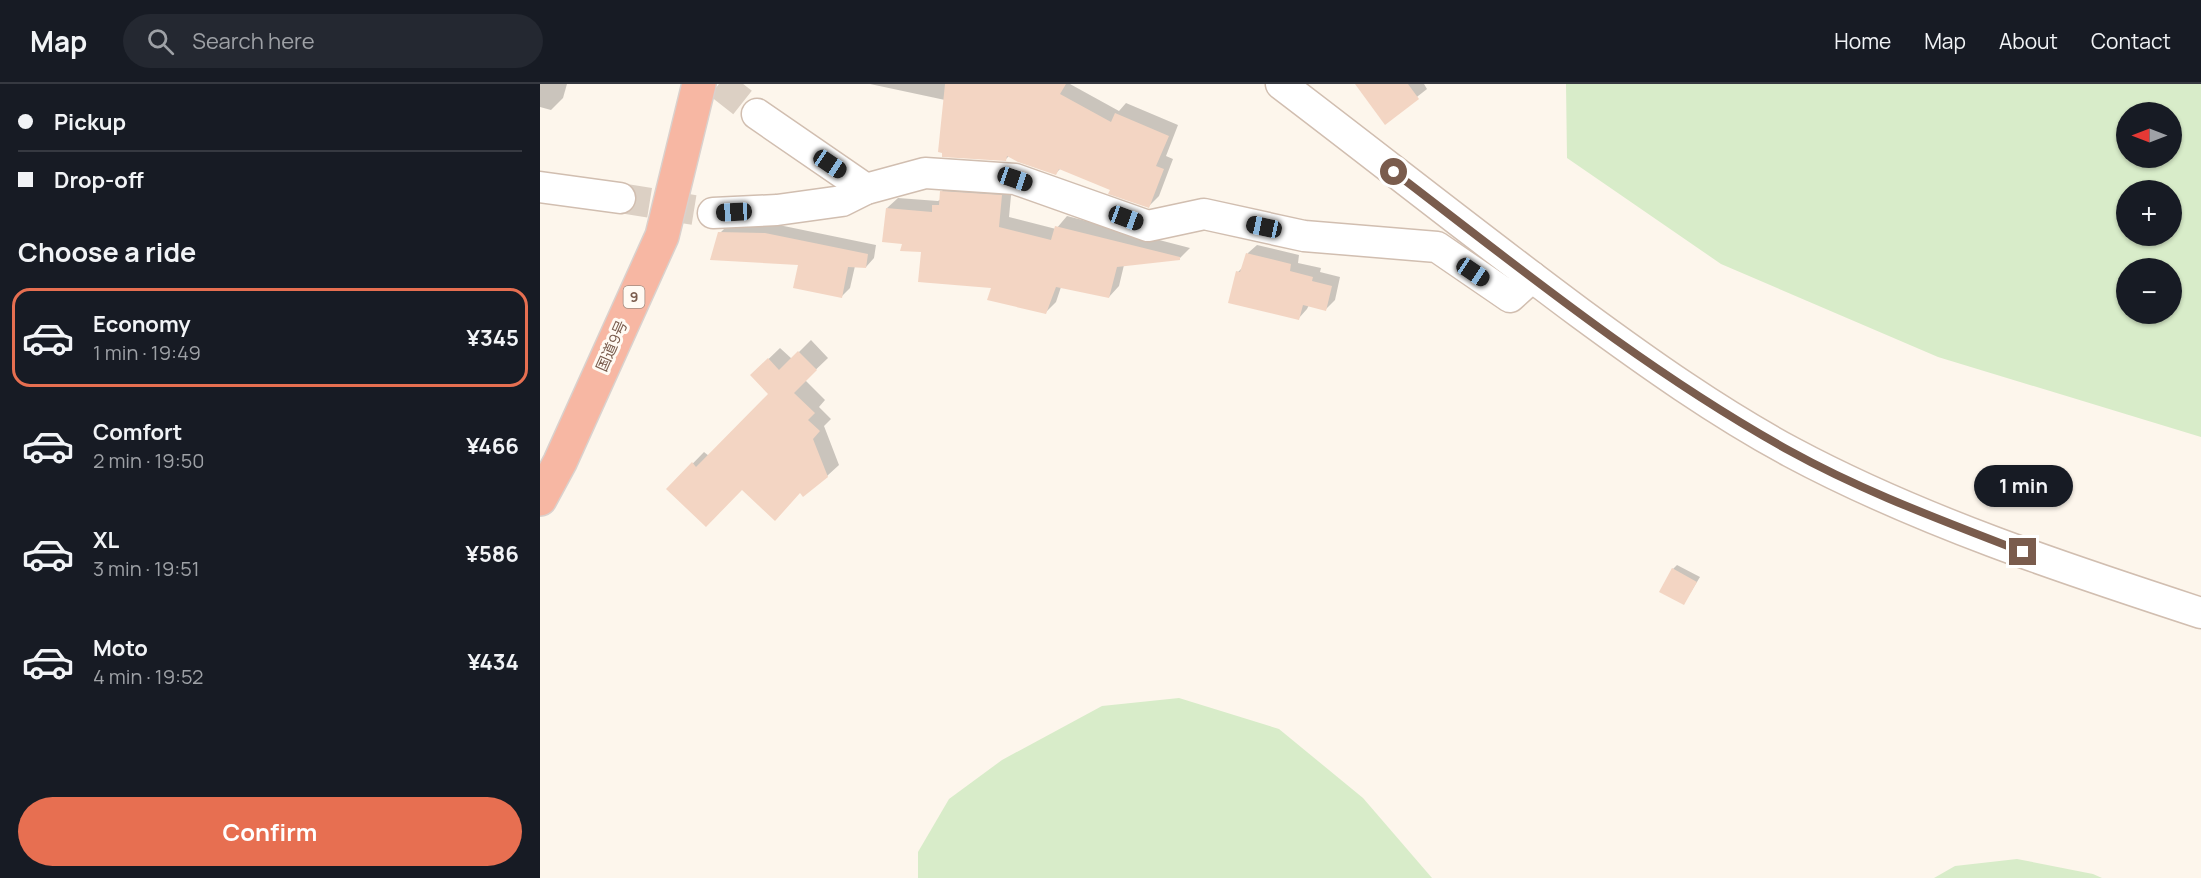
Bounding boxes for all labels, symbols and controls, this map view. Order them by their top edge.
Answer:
search box [123,14,543,68]
text: Map [30,22,87,60]
icon: search [144,25,177,58]
text: Search here [192,26,315,56]
text: Home [1834,27,1891,55]
text: Map [1924,27,1966,55]
text: About [1999,27,2058,55]
text: Contact [2091,27,2171,55]
north arrow [2116,102,2182,168]
map controls [2116,102,2182,324]
text: Pickup [54,107,126,137]
car [810,146,850,182]
route start [1380,158,1407,185]
text: Drop-off [54,165,144,195]
car [995,165,1035,193]
button: + [2116,180,2182,246]
car [716,202,752,222]
car [1106,203,1146,233]
car [1245,214,1283,240]
text: Choose a ride [18,233,196,270]
car [1453,254,1493,290]
button: − [2116,258,2182,324]
road number: 9 [624,286,644,308]
text: Economy [93,309,191,339]
icon: car [21,311,75,365]
street label: 国道9号 [591,317,632,375]
text: ¥345 [466,323,519,353]
text: 1 min · 19:49 [93,339,201,366]
text: Comfort [93,417,182,447]
icon: car [21,419,75,473]
text: ¥466 [466,431,519,461]
text: 2 min · 19:50 [93,447,204,474]
callout: 1 min [1974,465,2072,507]
text: 1 min [1999,472,2048,499]
text: XL [93,525,119,555]
icon: car [21,527,75,581]
route end [2009,538,2036,565]
text: ¥586 [466,539,519,569]
text: 3 min · 19:51 [93,555,200,582]
text: Moto [93,633,148,663]
icon: car [21,635,75,689]
text: ¥434 [468,647,519,677]
text: 4 min · 19:52 [93,663,203,690]
button: Confirm [18,797,522,866]

